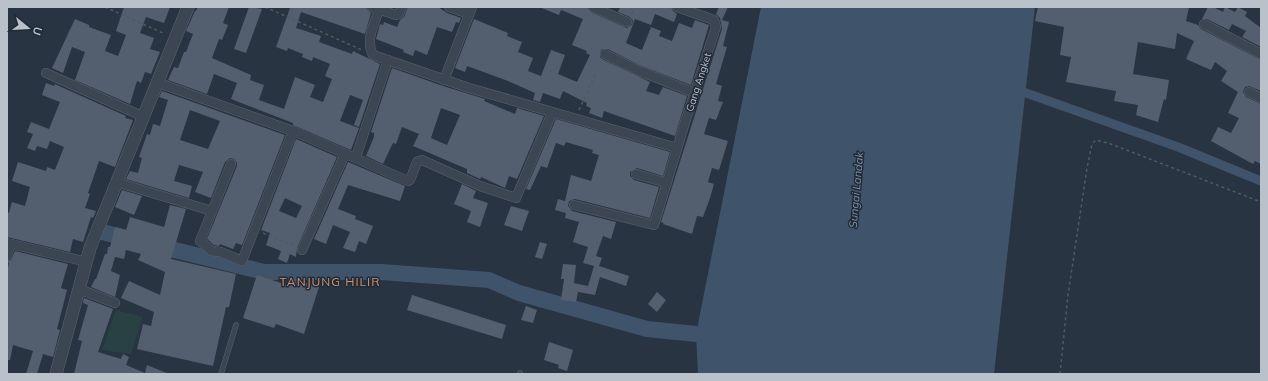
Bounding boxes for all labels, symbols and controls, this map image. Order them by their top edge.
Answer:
north arrow [8,8,48,48]
text: U [30,25,45,37]
street label: Gang Angket [683,51,714,113]
water label: Sungai Landak [846,151,866,229]
district label: TANJUNG HILIR [280,274,380,289]

